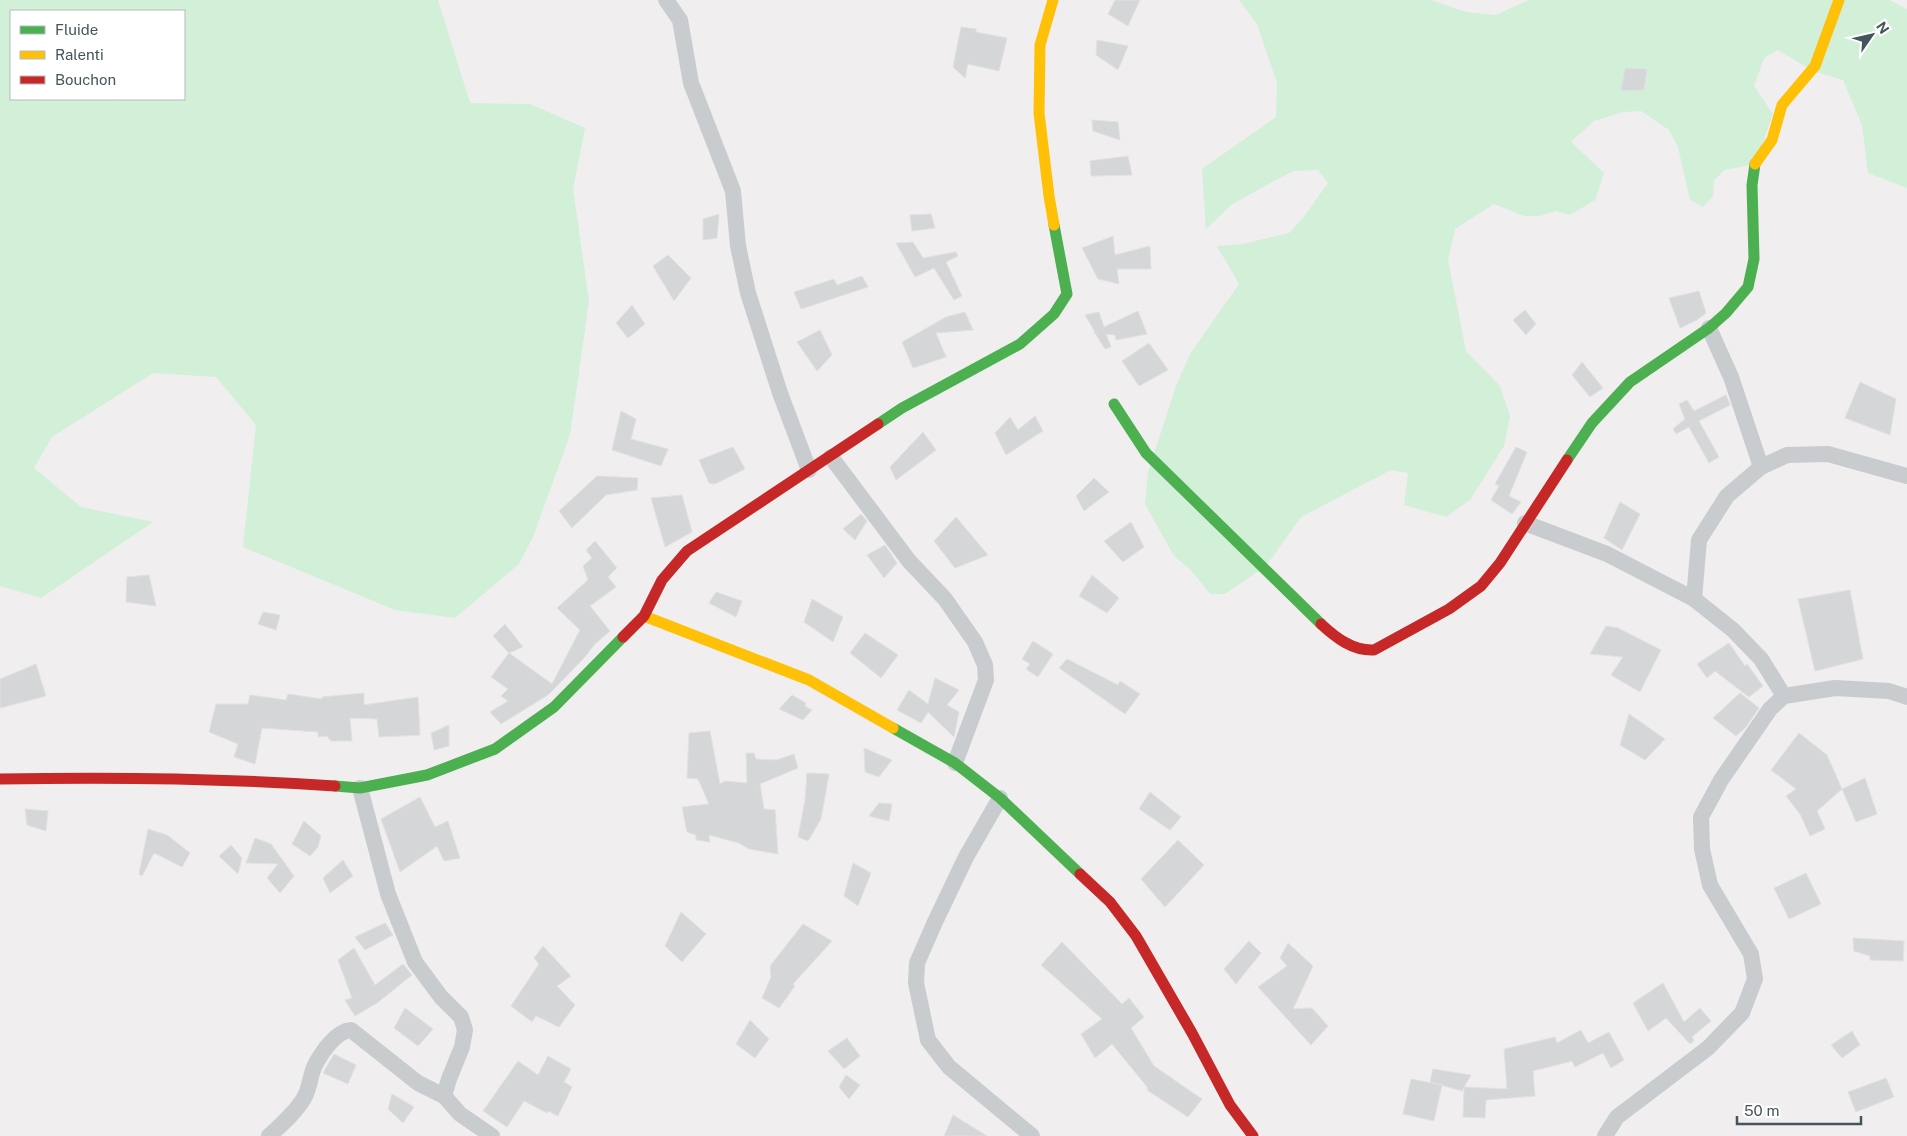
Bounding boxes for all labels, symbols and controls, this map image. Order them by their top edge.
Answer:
legend [10,10,185,100]
north arrow [1847,10,1897,60]
text: N [1873,19,1892,37]
text: Fluide [55,21,98,38]
text: Ralenti [55,46,104,63]
text: Bouchon [55,71,116,88]
scale bar [1737,1094,1861,1126]
text: 50 m [1744,1102,1779,1119]

